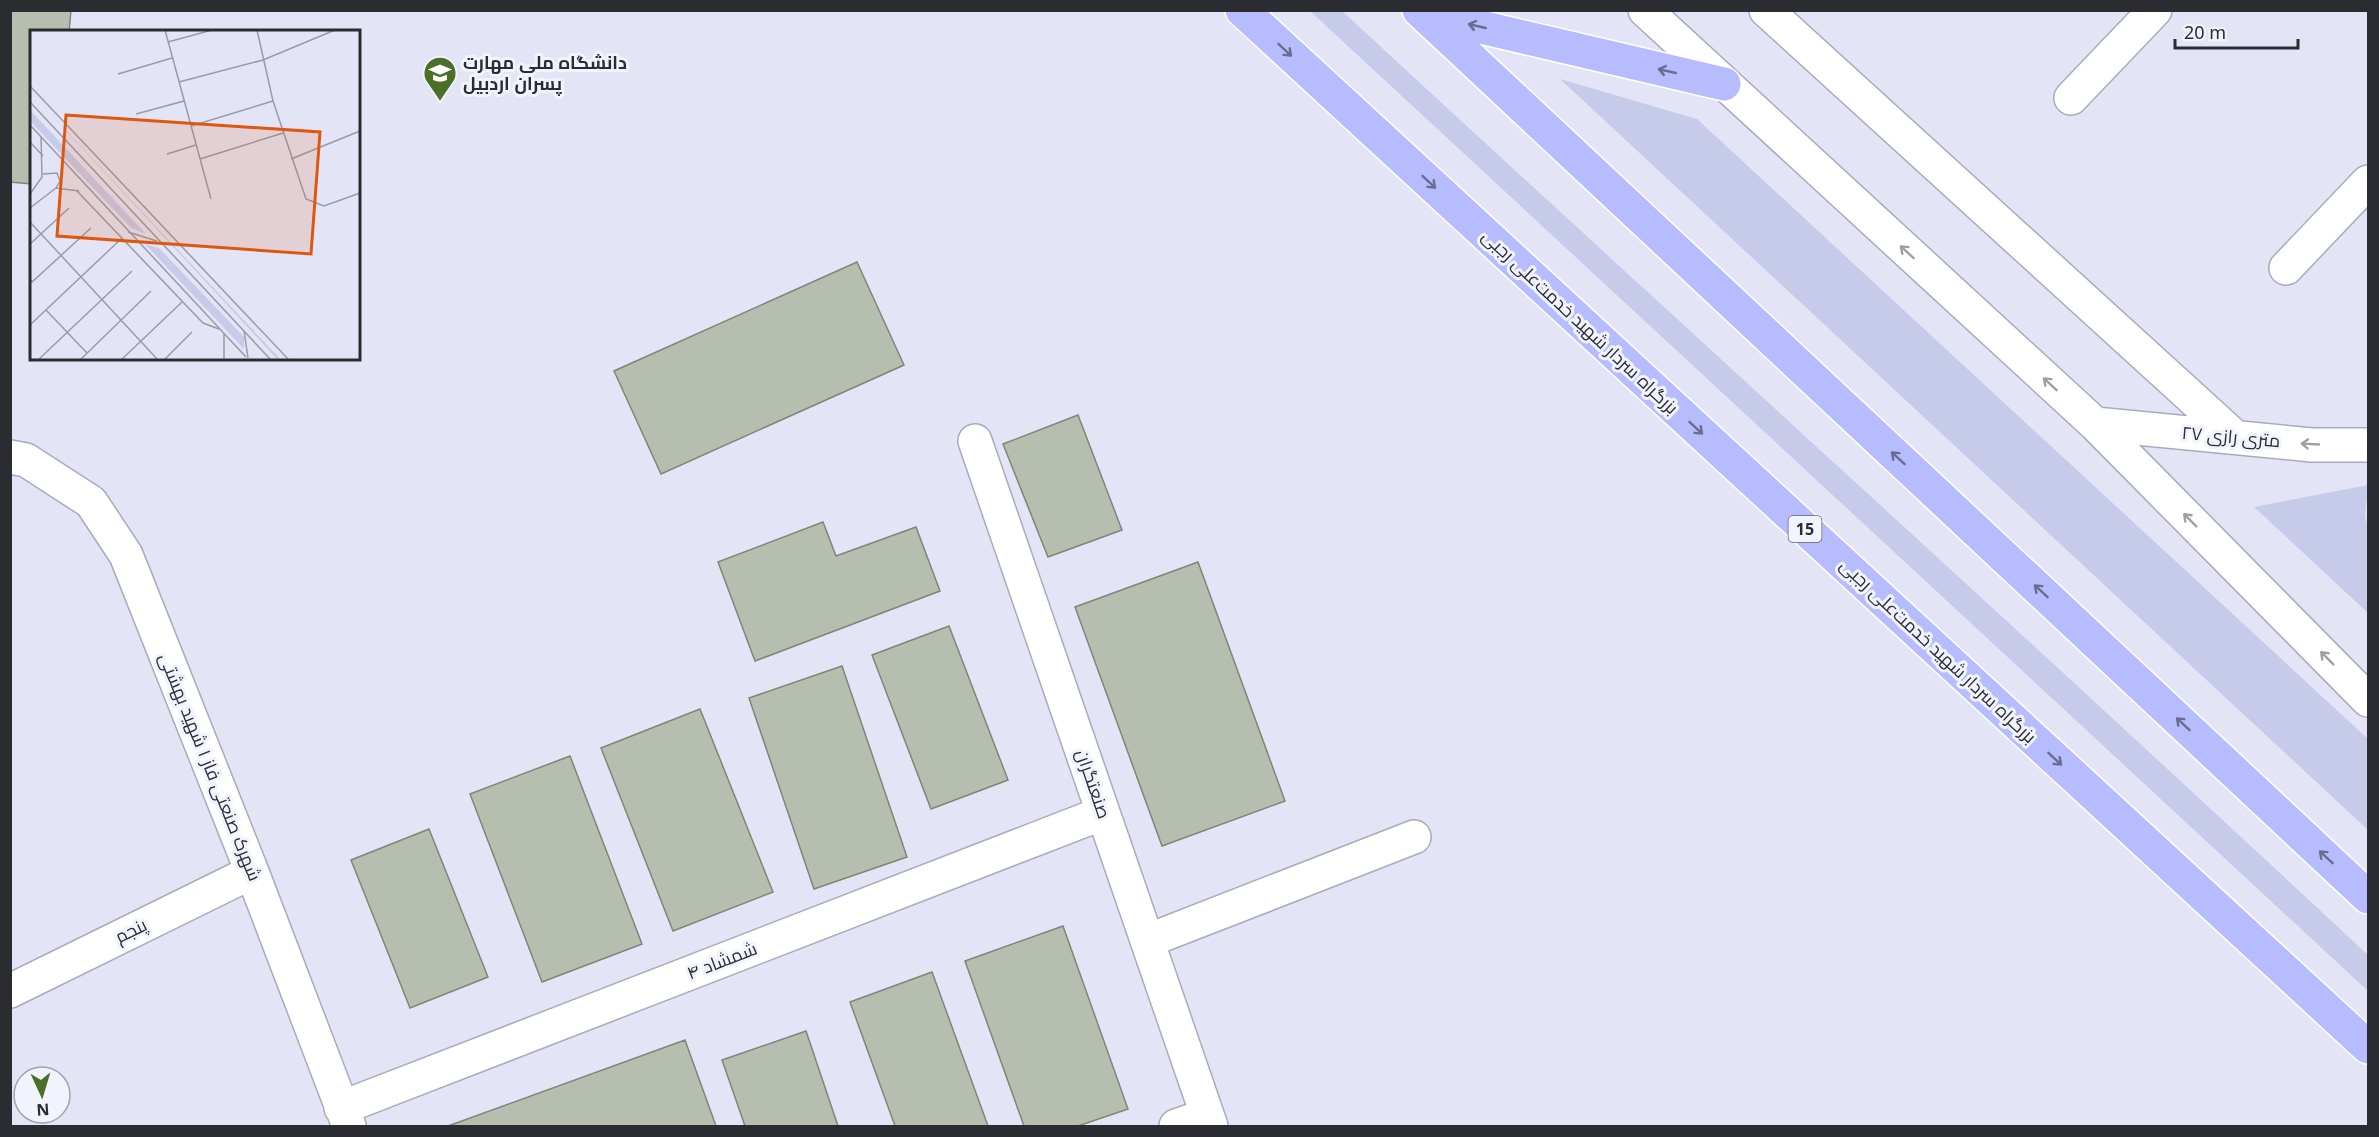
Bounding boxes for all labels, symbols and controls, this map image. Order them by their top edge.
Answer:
scale bar [2175,12,2298,50]
one-way arrow [1468,20,1487,32]
text: 20 m [2184,20,2226,44]
inset map [30,30,360,360]
one-way arrow [1277,43,1292,57]
place label: دانشگاه ملی مهارت پسران اردبیل [463,50,627,96]
school or university icon: دانشگاه ملی مهارت پسران اردبیل [422,55,458,102]
one-way arrow [1658,64,1677,76]
one-way arrow [1421,175,1436,189]
street label: بزرگراه سردار شهید خدمت‌علی رجبی [1477,224,1684,419]
one-way arrow [1899,245,1914,259]
one-way arrow [2043,377,2058,391]
street label: ۲۷ متری رازی [2181,420,2281,452]
one-way arrow [1688,421,1703,435]
one-way arrow [2301,439,2321,450]
one-way arrow [1891,451,1906,465]
one-way arrow [2182,512,2197,527]
road number: 15 [1788,516,1822,542]
street label: بزرگراه سردار شهید خدمت‌علی رجبی [1835,553,2042,748]
one-way arrow [2033,584,2048,598]
street label: شهرک صنعتی فاز ۱ شهید بهشتی [154,649,268,884]
one-way arrow [2320,651,2335,665]
one-way arrow [2176,717,2191,731]
street label: صنعتگران [1071,746,1117,822]
one-way arrow [2048,752,2063,766]
one-way arrow [2318,850,2333,864]
street label: پنجم [111,912,151,949]
street label: شمشاد ۴ [683,936,760,984]
north arrow [12,1065,72,1125]
text: N [36,1099,50,1121]

